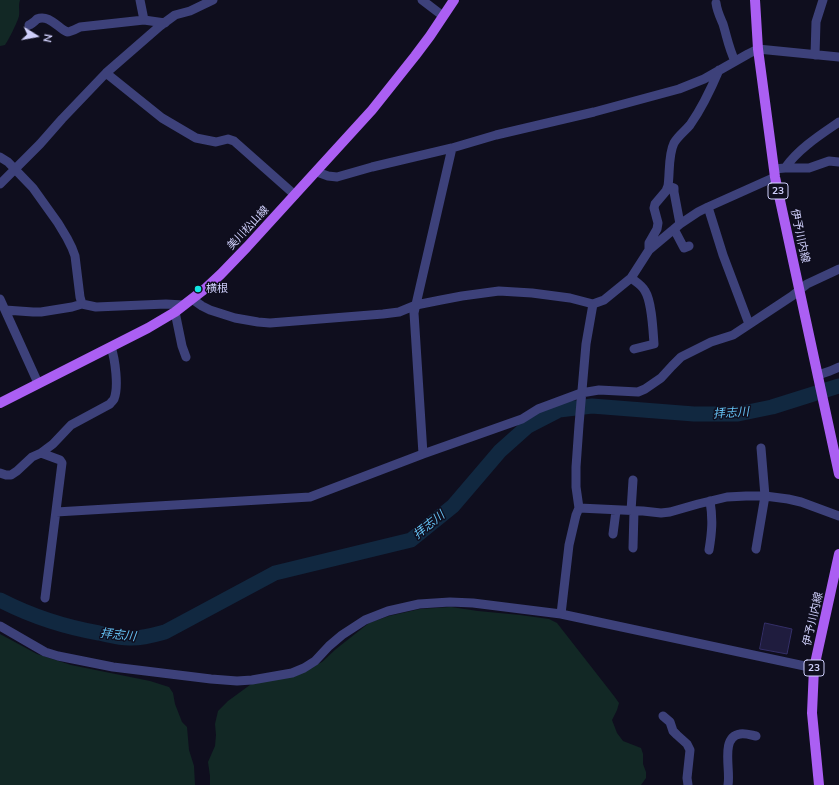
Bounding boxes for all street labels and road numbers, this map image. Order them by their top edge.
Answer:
road number: 23 [768,183,788,199]
street label: 美川松山線 [224,203,272,253]
street label: 伊予川内線 [788,208,812,264]
street label: 伊予川内線 [800,591,826,647]
road number: 23 [804,660,824,676]

